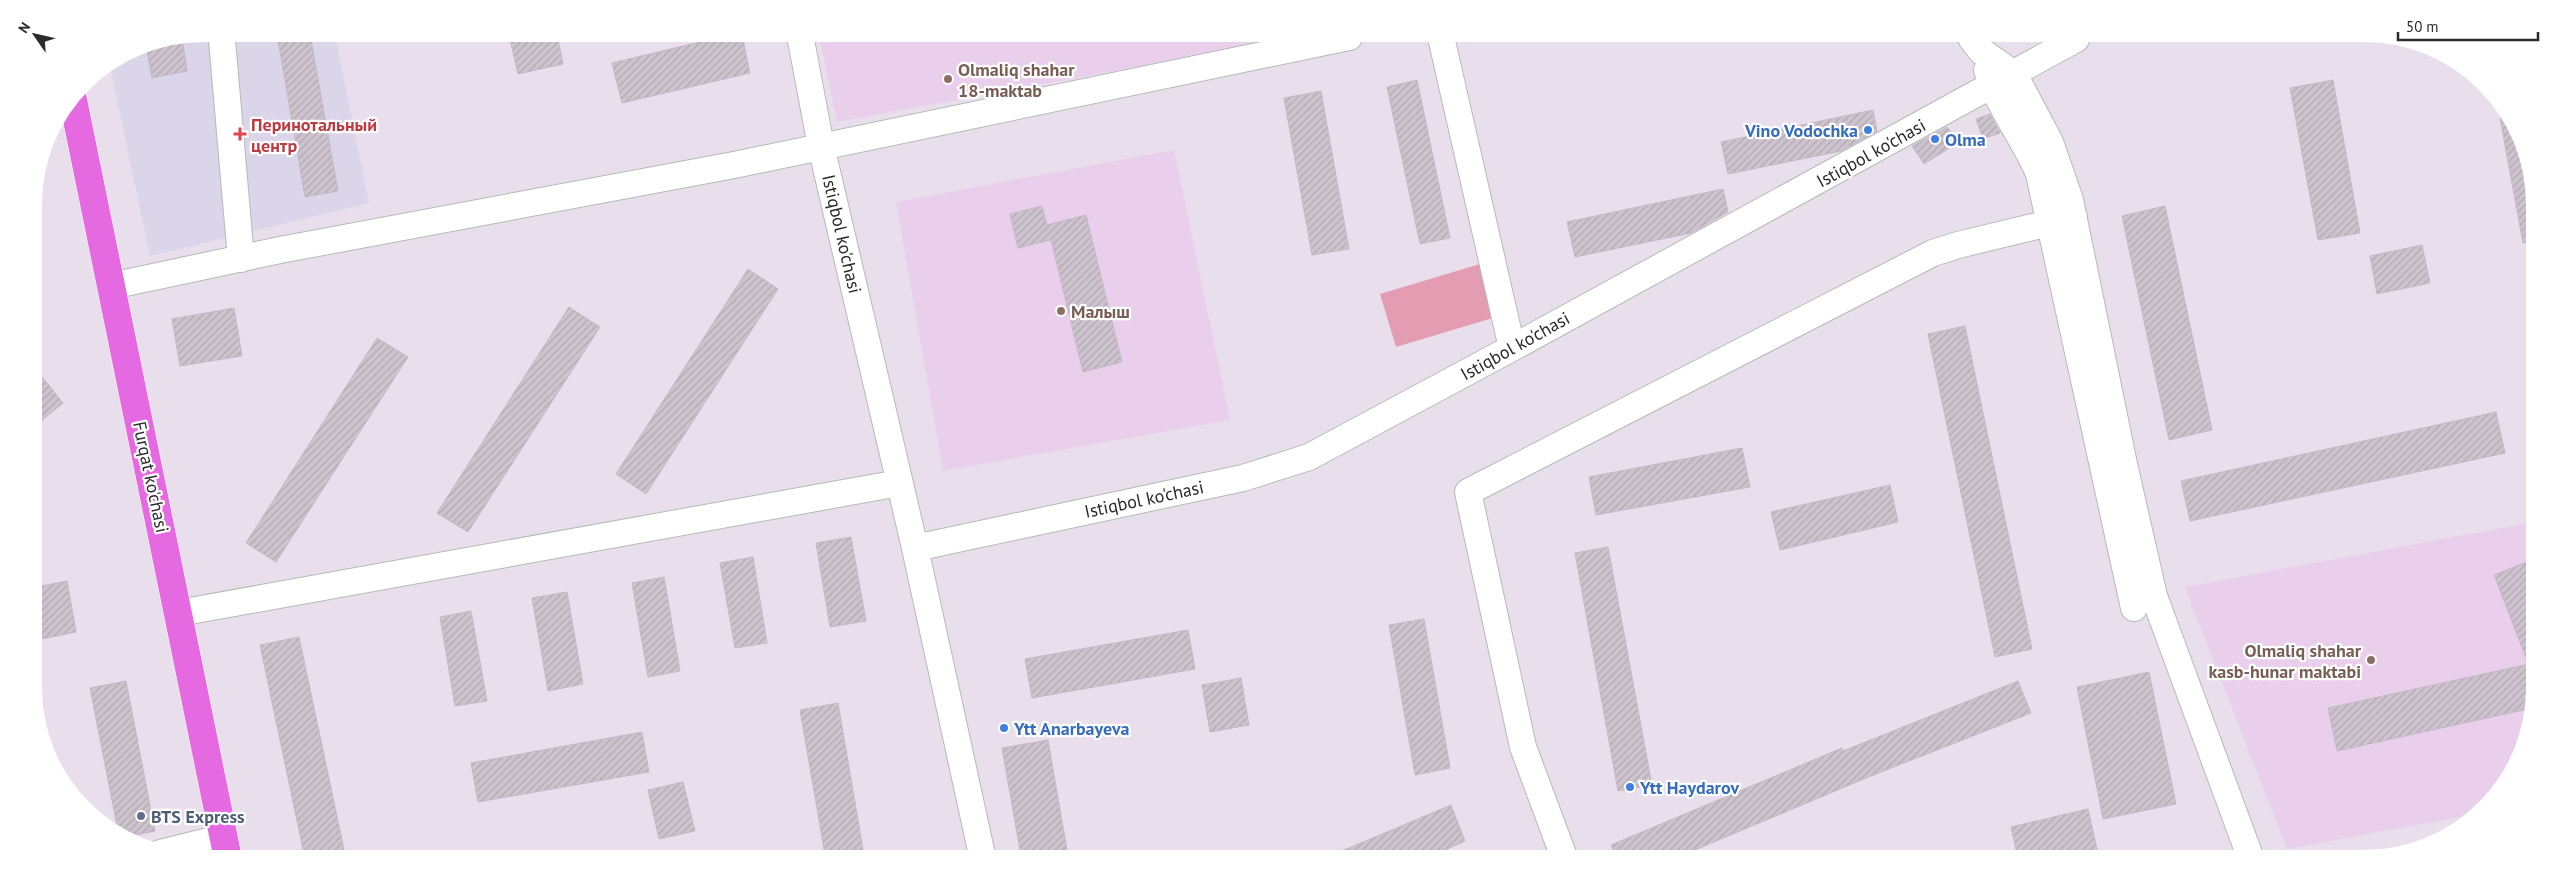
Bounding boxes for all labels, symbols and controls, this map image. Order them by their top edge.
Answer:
north arrow [10,10,60,60]
scale bar [2398,10,2538,42]
text: 50 m [2406,17,2439,36]
text: N [14,19,34,37]
place label: Olmaliq shahar 18-maktab [958,58,1075,102]
marker: Olmaliq shahar 18-maktab [942,73,954,85]
place label: Перинотальный центр [251,113,377,157]
street label: Istiqbol ko'chasi [1812,114,1930,192]
place label: Vino Vodochka [1744,119,1858,142]
marker: Vino Vodochka [1862,124,1874,136]
marker: Перинотальный центр [233,127,247,141]
place label: Olma [1945,128,1986,151]
marker: Olma [1929,133,1941,145]
street label: Istiqbol ko'chasi [817,172,867,296]
place label: Малыш [1071,300,1130,323]
marker: Малыш [1055,305,1067,317]
street label: Istiqbol ko'chasi [1456,307,1574,385]
street label: Furqat ko'chasi [128,419,174,535]
street label: Istiqbol ko'chasi [1082,475,1206,523]
place label: Olmaliq shahar kasb-hunar maktabi [2208,639,2362,683]
marker: Olmaliq shahar kasb-hunar maktabi [2365,654,2377,666]
place label: Ytt Anarbayeva [1013,717,1129,740]
marker: Ytt Anarbayeva [998,722,1010,734]
place label: Ytt Haydarov [1639,776,1739,799]
marker: Ytt Haydarov [1624,781,1636,793]
place label: BTS Express [151,805,245,828]
marker: BTS Express [135,810,147,822]

